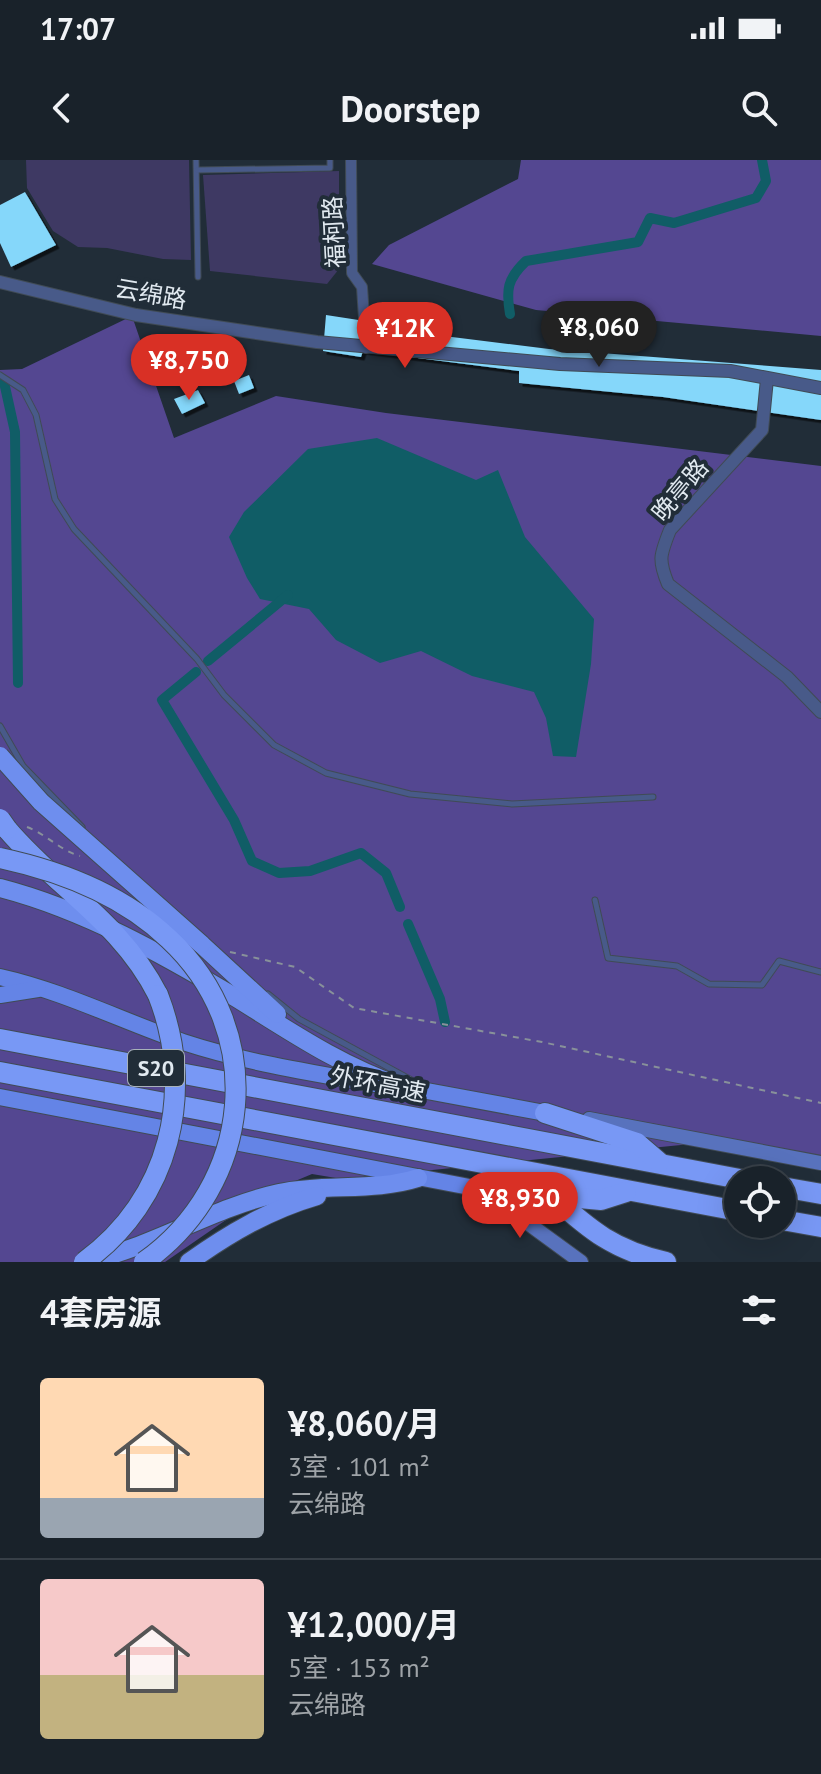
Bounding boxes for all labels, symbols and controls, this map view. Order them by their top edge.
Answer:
text: 17:07 [40,9,116,48]
text: Doorstep [341,85,480,132]
icon: back [40,86,84,130]
icon: search [737,86,781,130]
street label: 福柯路 [317,195,351,269]
street label: 云绵路 [113,272,189,316]
pin: ¥8,060 [534,301,664,369]
pin: ¥12K [358,302,452,370]
text: ¥8,060 [559,310,639,343]
text: ¥12K [375,311,435,344]
pin: ¥8,750 [124,334,254,402]
text: ¥8,750 [149,343,229,376]
street label: 晚亭路 [645,452,715,528]
road number: S20 [128,1050,184,1086]
street label: 外环高速 [328,1060,428,1108]
map controls [724,1166,796,1238]
button: locate [724,1166,796,1238]
pin: ¥8,930 [455,1172,585,1240]
text: ¥8,930 [480,1181,560,1214]
icon: filters [737,1288,781,1332]
text: 4套房源 [40,1290,161,1334]
text: ¥8,060/月 [288,1401,441,1445]
icon: home [104,1410,200,1506]
text: 3室 · 101 m² [288,1450,430,1483]
text: 云绵路 [288,1487,366,1520]
text: ¥12,000/月 [288,1602,460,1646]
icon: home [104,1611,200,1707]
text: 5室 · 153 m² [288,1651,430,1684]
text: 云绵路 [288,1688,366,1721]

